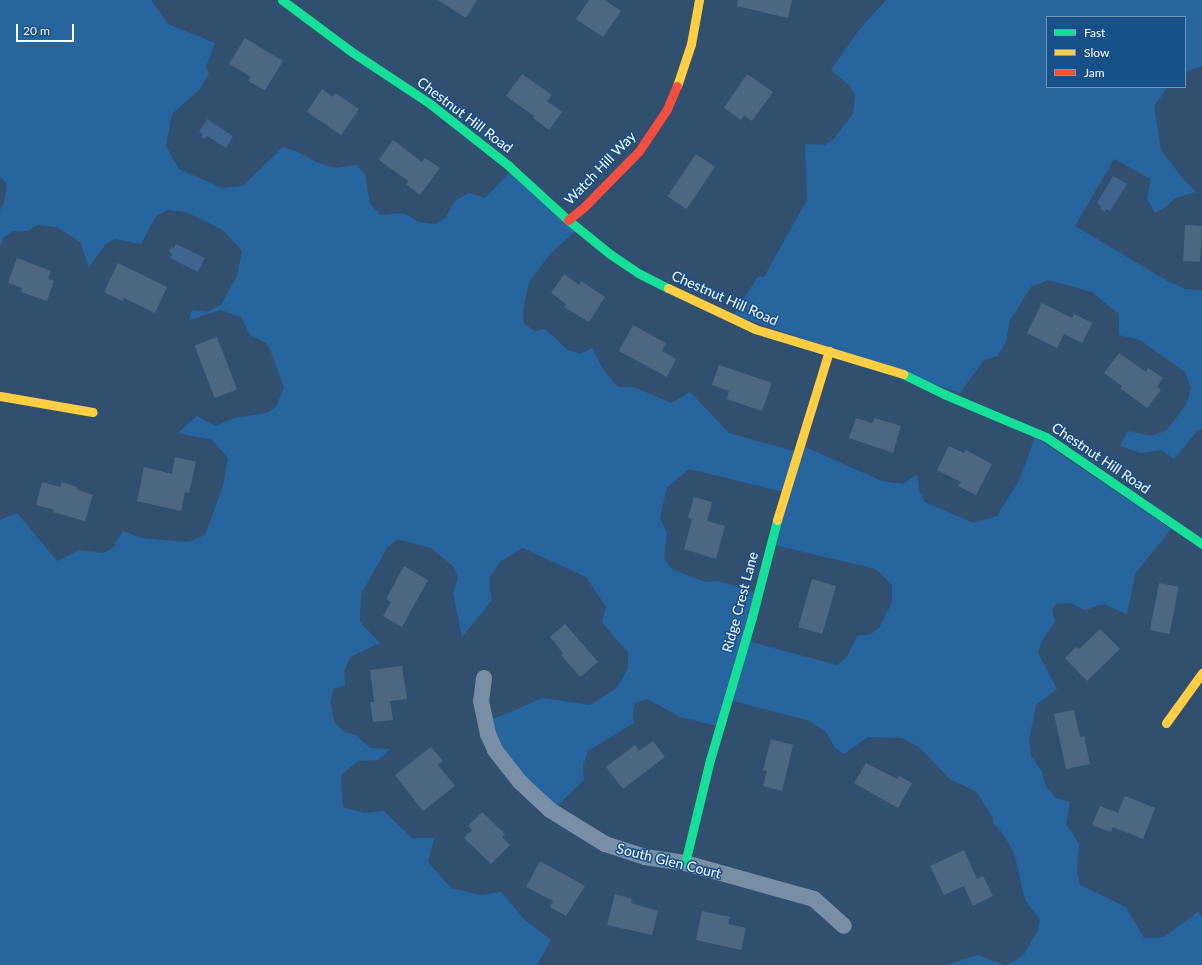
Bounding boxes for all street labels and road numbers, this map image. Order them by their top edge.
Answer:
street label: Chestnut Hill Road [414,74,516,156]
street label: Watch Hill Way [561,128,639,208]
street label: Chestnut Hill Road [669,267,781,329]
street label: Chestnut Hill Road [1049,419,1153,497]
street label: Ridge Crest Lane [718,550,762,654]
street label: South Glen Court [615,840,723,882]

